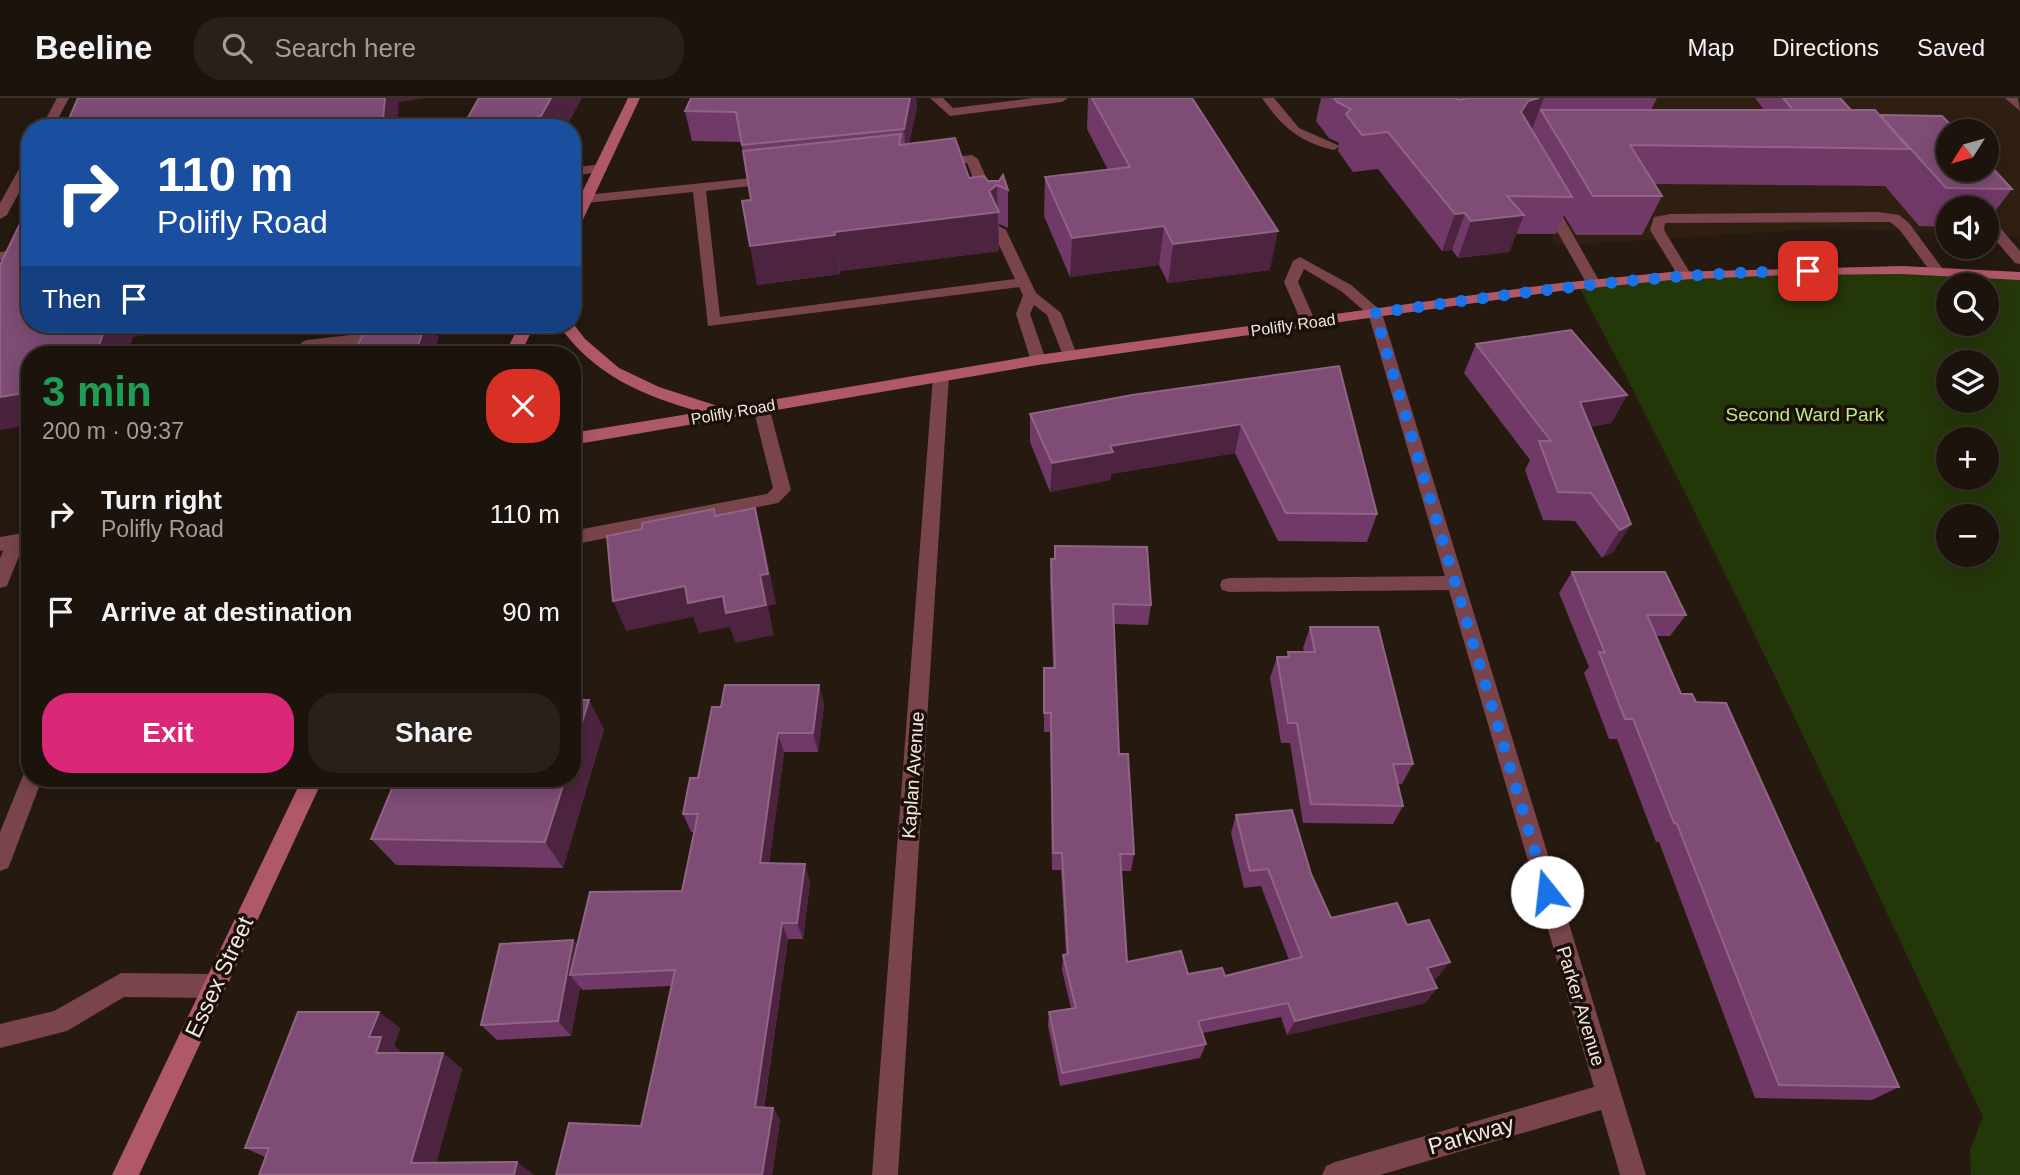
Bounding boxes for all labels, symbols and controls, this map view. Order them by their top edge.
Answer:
search box [194,17,684,80]
text: Beeline [35,29,152,66]
icon: search [218,29,256,67]
text: Search here [274,33,416,63]
text: Map [1688,34,1734,61]
text: Directions [1772,34,1879,61]
text: Saved [1917,34,1985,61]
north arrow [1936,119,1998,182]
map controls [1936,119,1999,567]
icon: right [42,147,133,238]
text: 110 m [157,147,293,201]
button: sound [1936,196,1999,259]
text: Polifly Road [157,204,328,240]
pin [1778,241,1838,301]
icon: arrive [1789,252,1827,290]
button: search [1936,273,1999,336]
icon: arrive [115,280,153,318]
text: Then [42,284,101,314]
street label: Polifly Road [1250,311,1336,339]
button: layers [1936,350,1999,413]
text: 3 min [42,368,152,415]
button: close [486,369,560,443]
street label: Polifly Road [689,396,777,428]
park label: Second Ward Park [1726,404,1885,425]
text: 200 m · 09:37 [42,418,184,444]
button: + [1936,427,1999,490]
text: Turn right [101,485,222,515]
icon: right [42,495,80,533]
text: 110 m [490,499,560,529]
button: − [1936,504,1999,567]
text: Polifly Road [101,516,224,542]
icon: arrive [42,593,80,631]
text: Arrive at destination [101,597,352,627]
text: 90 m [502,597,560,627]
button: Exit [42,693,294,773]
button: Share [308,693,560,773]
street label: Kaplan Avenue [898,711,928,839]
position arrow [1510,855,1584,929]
street label: Essex Street [180,912,259,1042]
street label: Parker Avenue [1553,943,1609,1069]
street label: Parkway [1425,1110,1517,1160]

